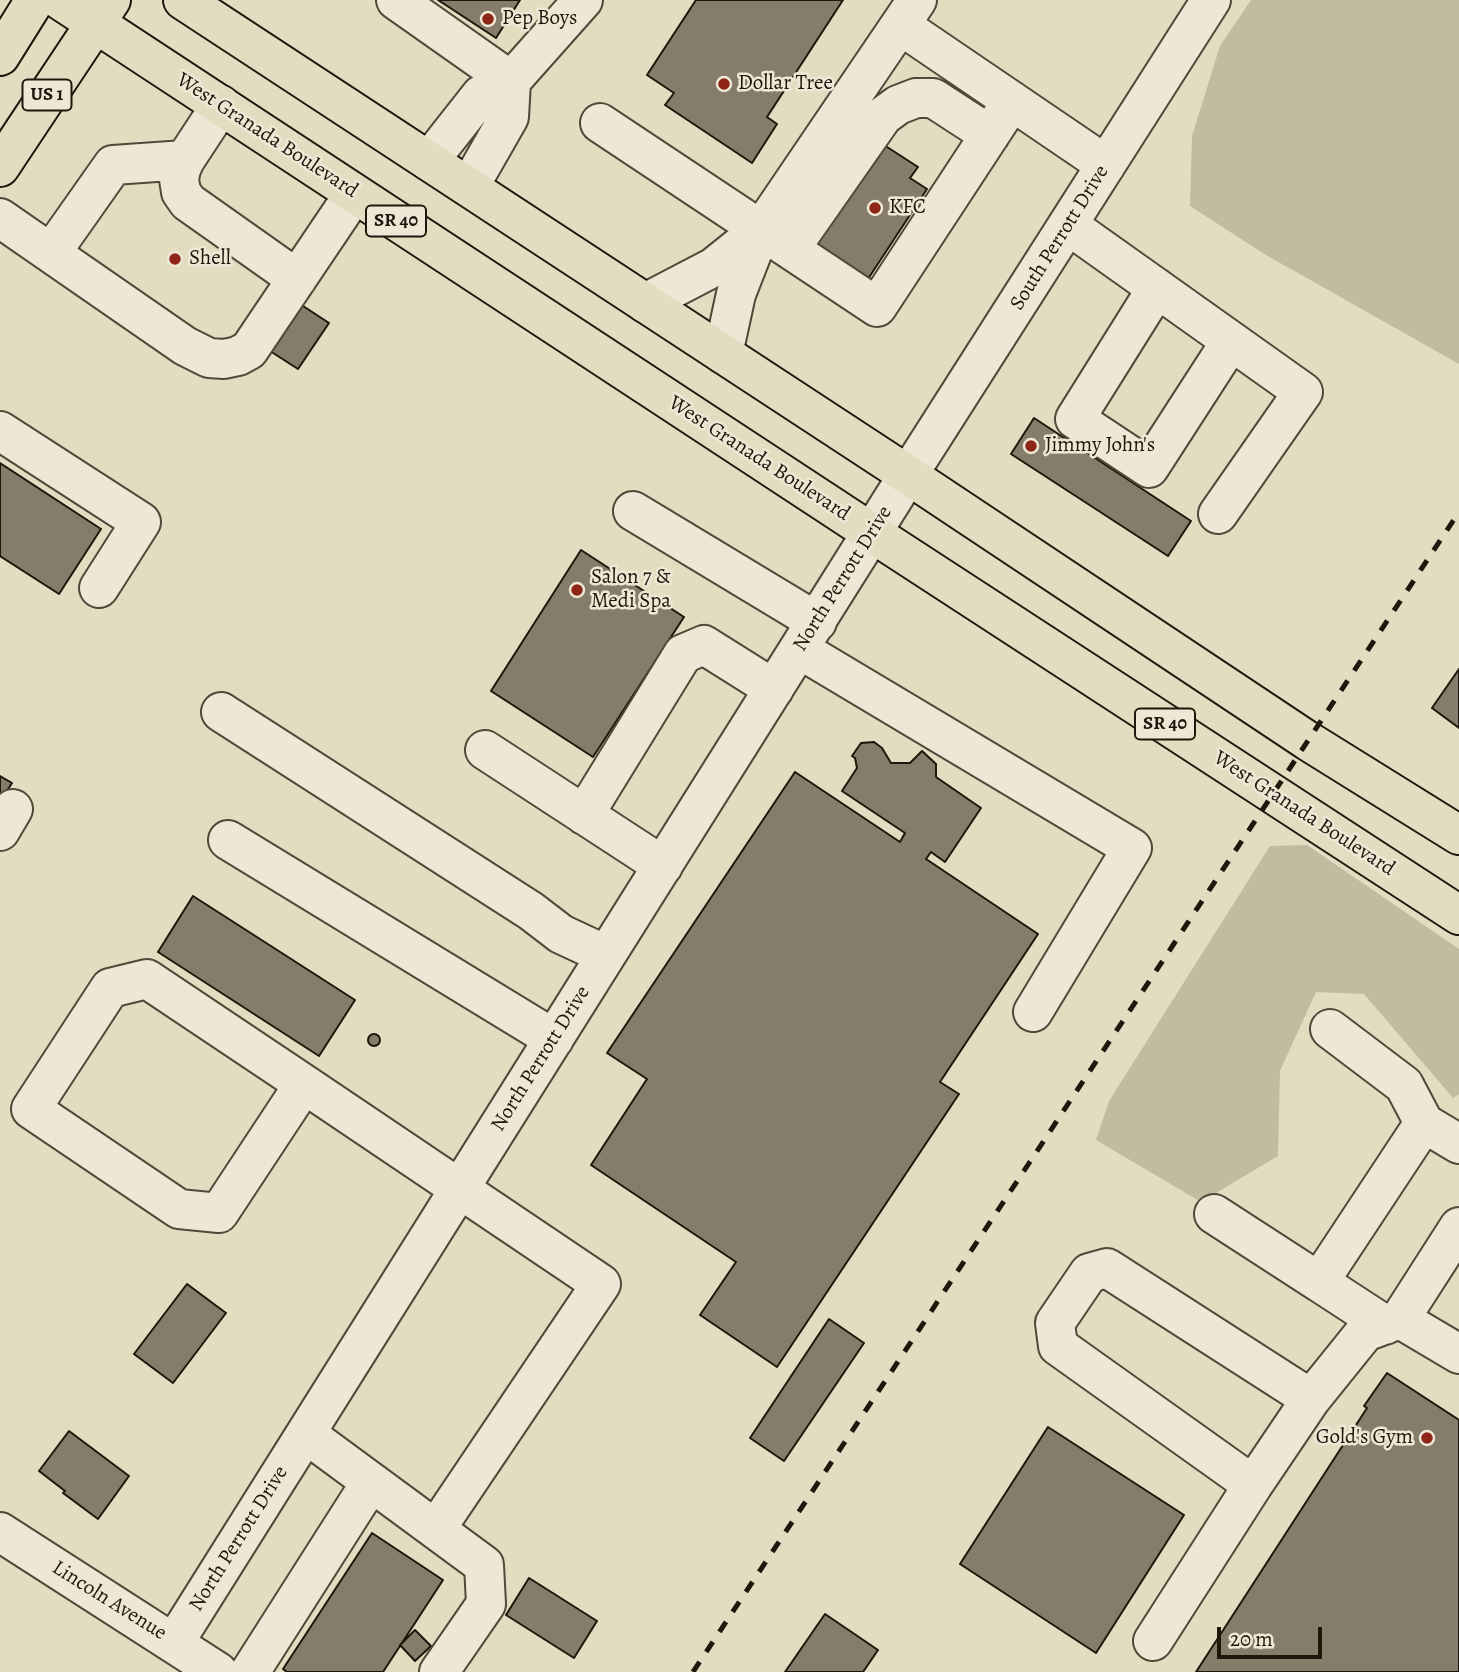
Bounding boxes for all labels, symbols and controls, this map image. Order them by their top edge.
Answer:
place label: Pep Boys [502,6,578,32]
marker: Pep Boys [480,11,496,27]
street label: West Granada Boulevard [172,68,362,204]
place label: Dollar Tree [738,71,833,97]
marker: Dollar Tree [716,76,732,92]
road number: US 1 [22,80,72,110]
street label: South Perrott Drive [1005,161,1115,315]
place label: KFC [889,195,926,221]
marker: KFC [867,200,883,216]
road number: SR 40 [366,206,426,236]
place label: Shell [189,246,231,272]
marker: Shell [167,251,183,267]
street label: West Granada Boulevard [664,391,854,527]
place label: Jimmy John's [1045,433,1155,459]
marker: Jimmy John's [1023,438,1039,454]
street label: North Perrott Drive [788,502,898,656]
place label: Salon 7 & Medi Spa [591,565,671,615]
marker: Salon 7 & Medi Spa [569,582,585,598]
road number: SR 40 [1135,708,1195,740]
street label: West Granada Boulevard [1209,746,1399,882]
street label: North Perrott Drive [486,982,596,1136]
place label: Gold's Gym [1316,1425,1413,1451]
marker: Gold's Gym [1419,1430,1435,1446]
street label: North Perrott Drive [184,1462,294,1616]
street label: Lincoln Avenue [47,1556,171,1646]
scale bar [1221,1612,1326,1656]
text: 20 m [1230,1625,1273,1653]

